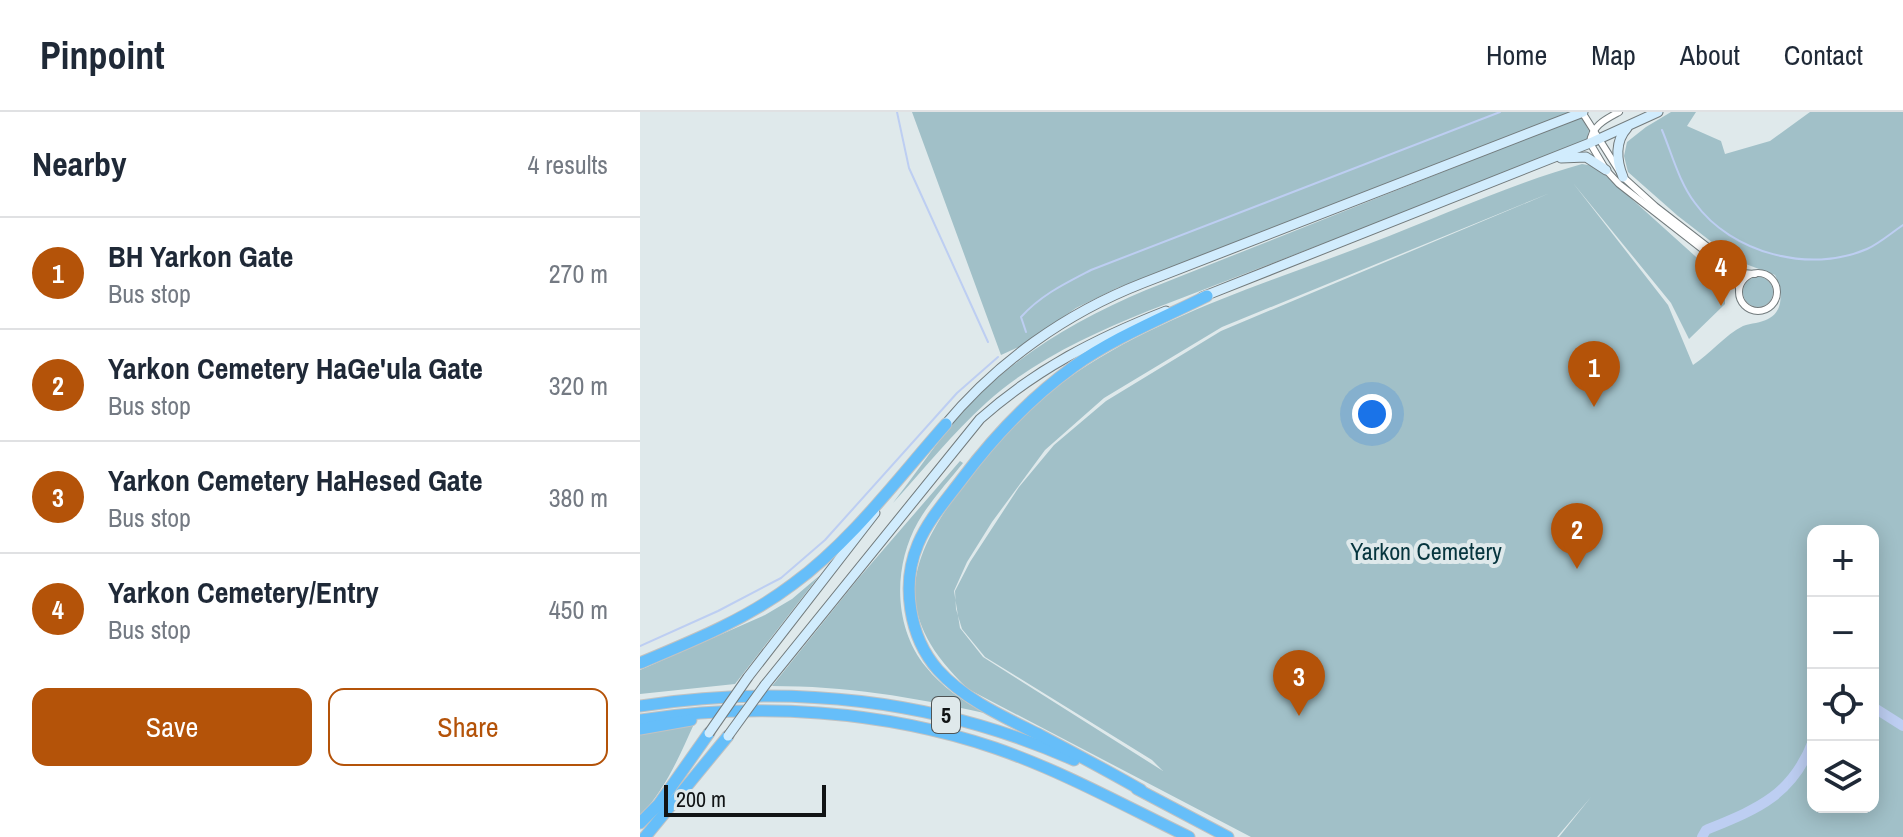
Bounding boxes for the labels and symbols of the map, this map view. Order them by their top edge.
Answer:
pin: 4 [1695,240,1747,306]
pin: 1 [1568,341,1620,407]
your location [1352,394,1392,434]
pin: 2 [1551,503,1603,569]
park label: Yarkon Cemetery [1350,535,1502,567]
pin: 3 [1273,650,1325,716]
road number: 5 [932,697,960,733]
scale bar [664,781,826,817]

